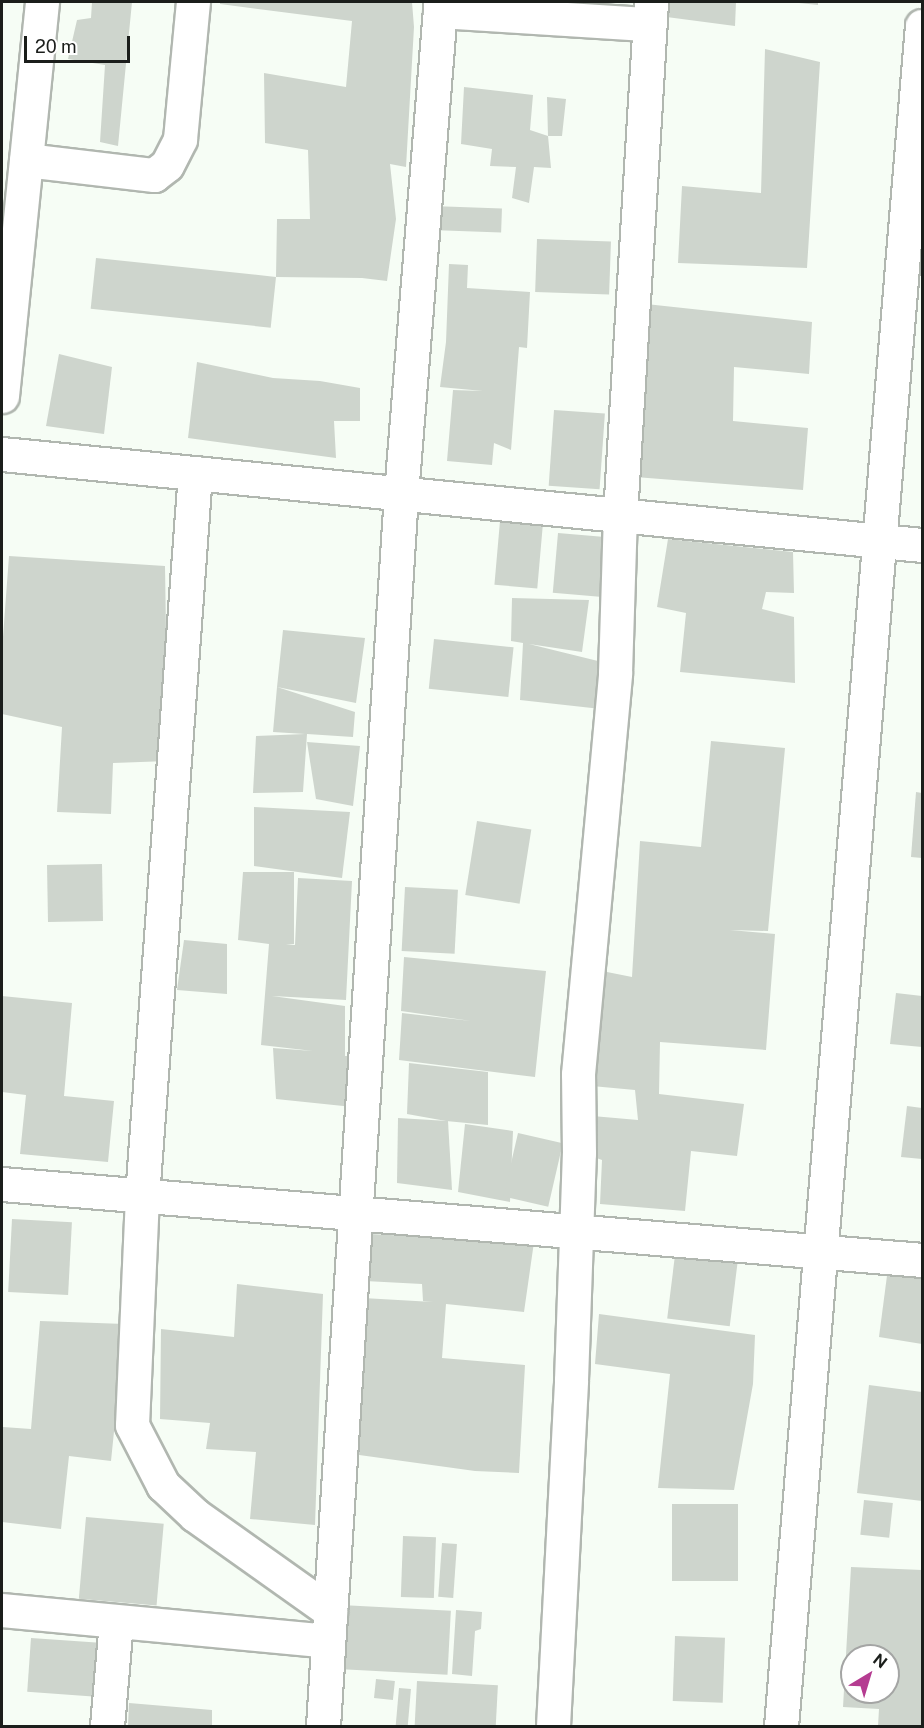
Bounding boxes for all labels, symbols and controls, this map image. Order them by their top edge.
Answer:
scale bar [27,24,134,62]
text: 20 m [35,36,77,57]
north arrow [840,1644,900,1704]
text: N [869,1650,891,1672]

